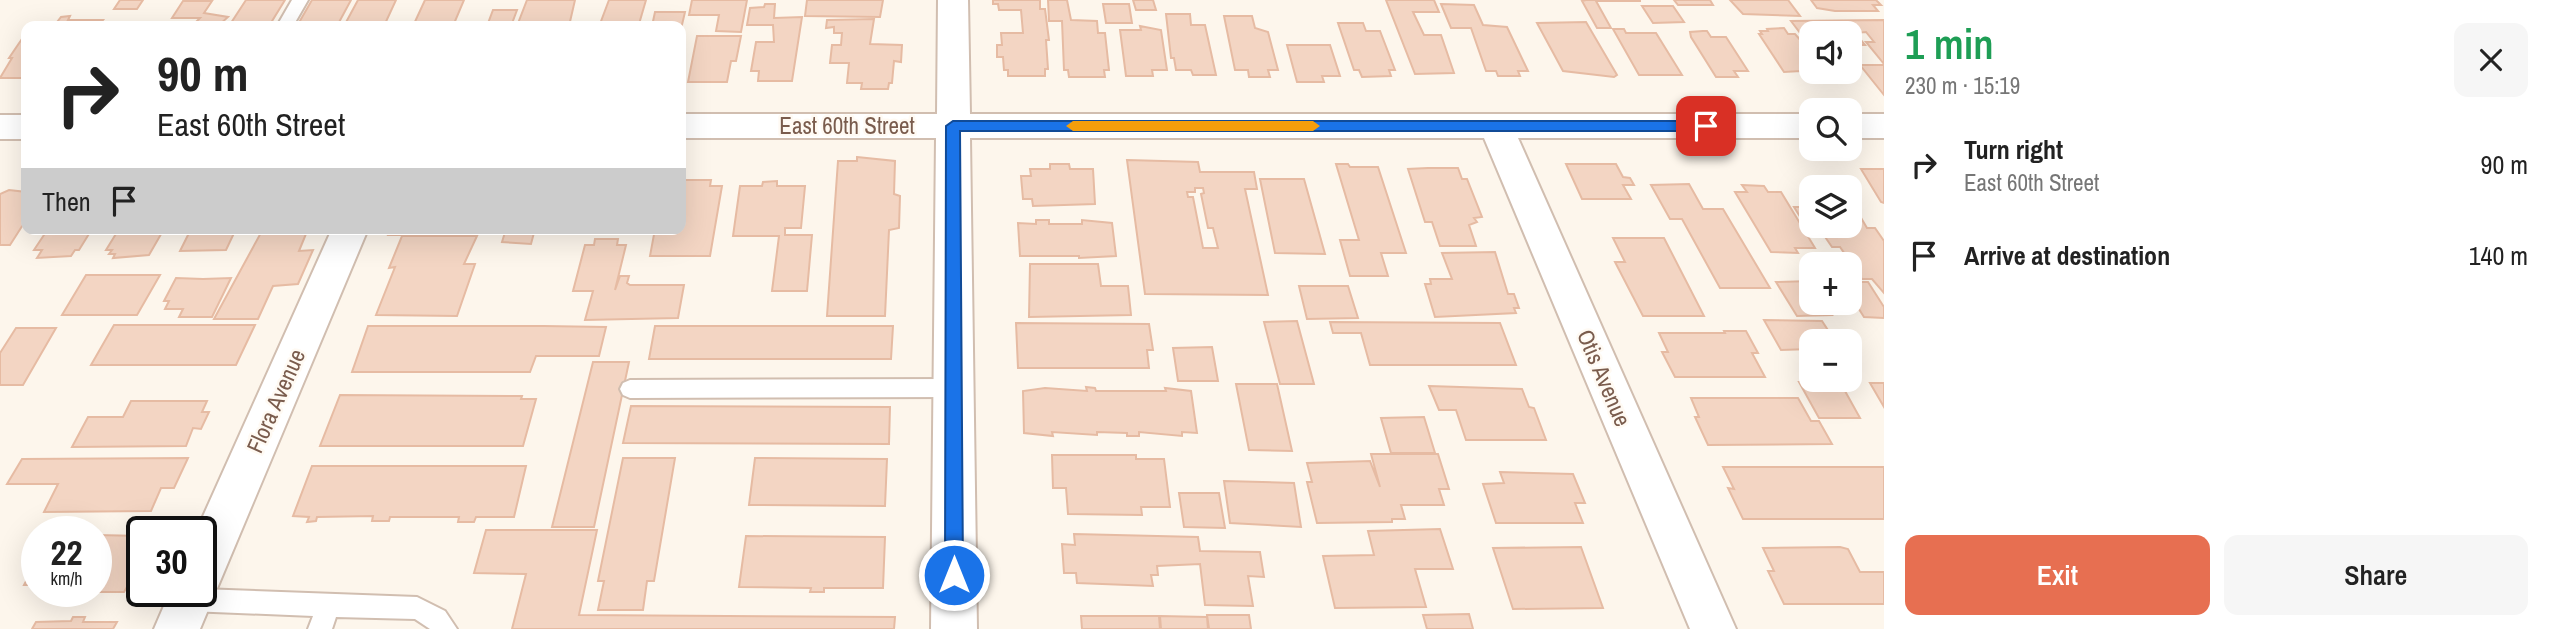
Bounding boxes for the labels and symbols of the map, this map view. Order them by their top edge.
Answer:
pin [1676,96,1736,156]
street label: East 60th Street [779,110,915,141]
street label: Otis Avenue [1570,325,1639,431]
street label: Flora Avenue [239,344,312,458]
speed limit sign: 30 [126,516,217,607]
position arrow [917,538,991,612]

